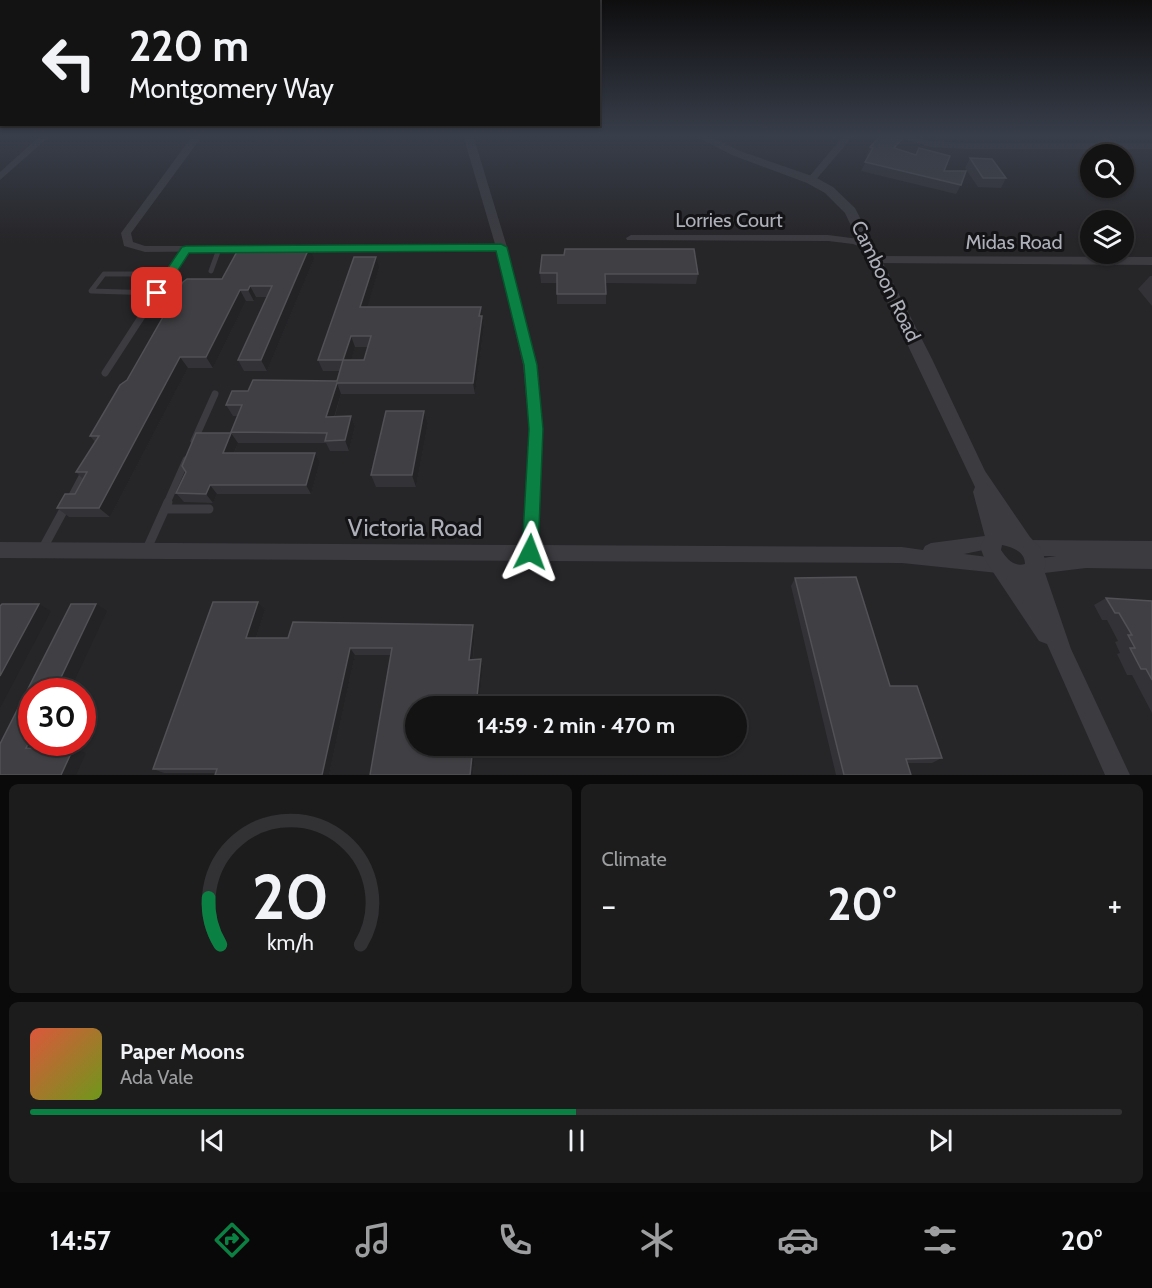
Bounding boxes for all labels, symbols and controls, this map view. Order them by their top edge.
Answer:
text: 220 m [129,20,249,72]
icon: left [30,24,108,102]
text: Montgomery Way [129,72,334,105]
map controls [1080,144,1134,264]
button: search [1080,144,1134,198]
street label: Lorries Court [675,208,783,232]
button: layers [1080,210,1134,264]
street label: Camboon Road [846,217,926,345]
street label: Midas Road [965,230,1063,254]
pin [131,267,182,318]
icon: arrive [140,276,173,309]
street label: Victoria Road [348,513,482,542]
position arrow [498,520,562,584]
speed limit sign: 30 [18,678,96,756]
text: 14:59 · 2 min · 470 m [477,712,675,739]
text: Climate [602,847,667,871]
text: 20 [252,859,329,935]
text: 20° [827,877,896,931]
text: − [602,885,616,925]
text: + [1107,885,1122,925]
text: km/h [267,930,314,956]
text: Paper Moons [120,1038,244,1065]
text: Ada Vale [120,1065,193,1089]
icon: previous [196,1124,229,1157]
icon: pause [560,1124,593,1157]
icon: next [924,1124,957,1157]
icon: directions [211,1219,253,1261]
icon: music [352,1219,394,1261]
icon: phone [494,1219,536,1261]
icon: climate [636,1219,678,1261]
icon: car [777,1219,819,1261]
icon: filters [919,1219,961,1261]
text: 14:57 [50,1224,111,1257]
text: 20° [1061,1224,1102,1257]

